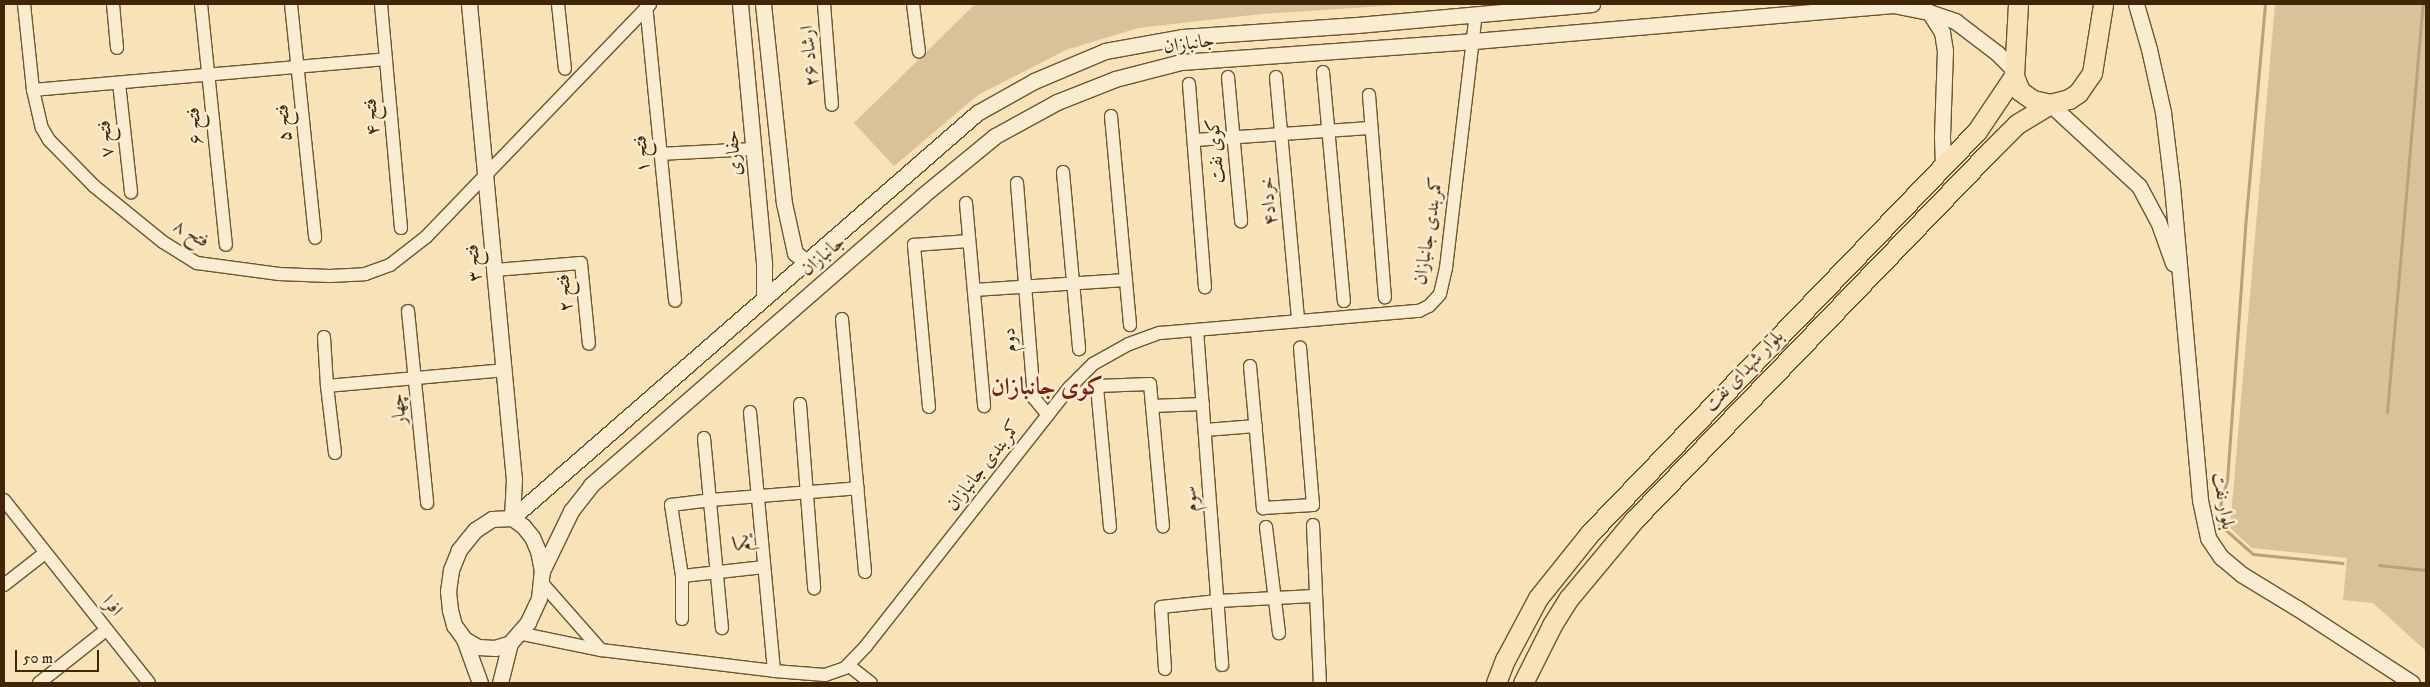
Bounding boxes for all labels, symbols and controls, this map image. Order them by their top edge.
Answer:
street label: ارشاد ۲۶ [796,24,824,88]
street label: جانبازان [1162,29,1216,59]
street label: فتح ۴ [359,97,385,137]
street label: فتح ۵ [271,103,297,143]
street label: فتح ۶ [182,106,208,146]
street label: کوی نفت [1202,118,1230,184]
street label: فتح ۷ [93,119,119,159]
street label: حفاری [721,129,747,177]
street label: فتح ۱ [629,134,655,174]
street label: کمربندی جانبازان [1409,175,1449,287]
street label: خرداد۴ [1256,176,1282,226]
street label: فتح ۸ [169,215,213,253]
street label: جانبازان [796,231,850,281]
street label: فتح ۳ [461,243,487,283]
street label: فتح ۲ [552,273,578,313]
street label: بلوار شهدای نفت [1699,325,1789,417]
street label: دوم [998,327,1022,353]
district label: کوی جانبازان [991,374,1103,402]
street label: چهار [386,392,412,426]
street label: کمربندی جانبازان [941,416,1027,516]
street label: بلوار نفت [2207,471,2239,531]
street label: سوم [1179,485,1203,513]
street label: یکم [731,534,755,552]
street label: افرا [97,591,127,621]
scale bar [18,640,101,672]
text: 50 m [23,649,53,668]

